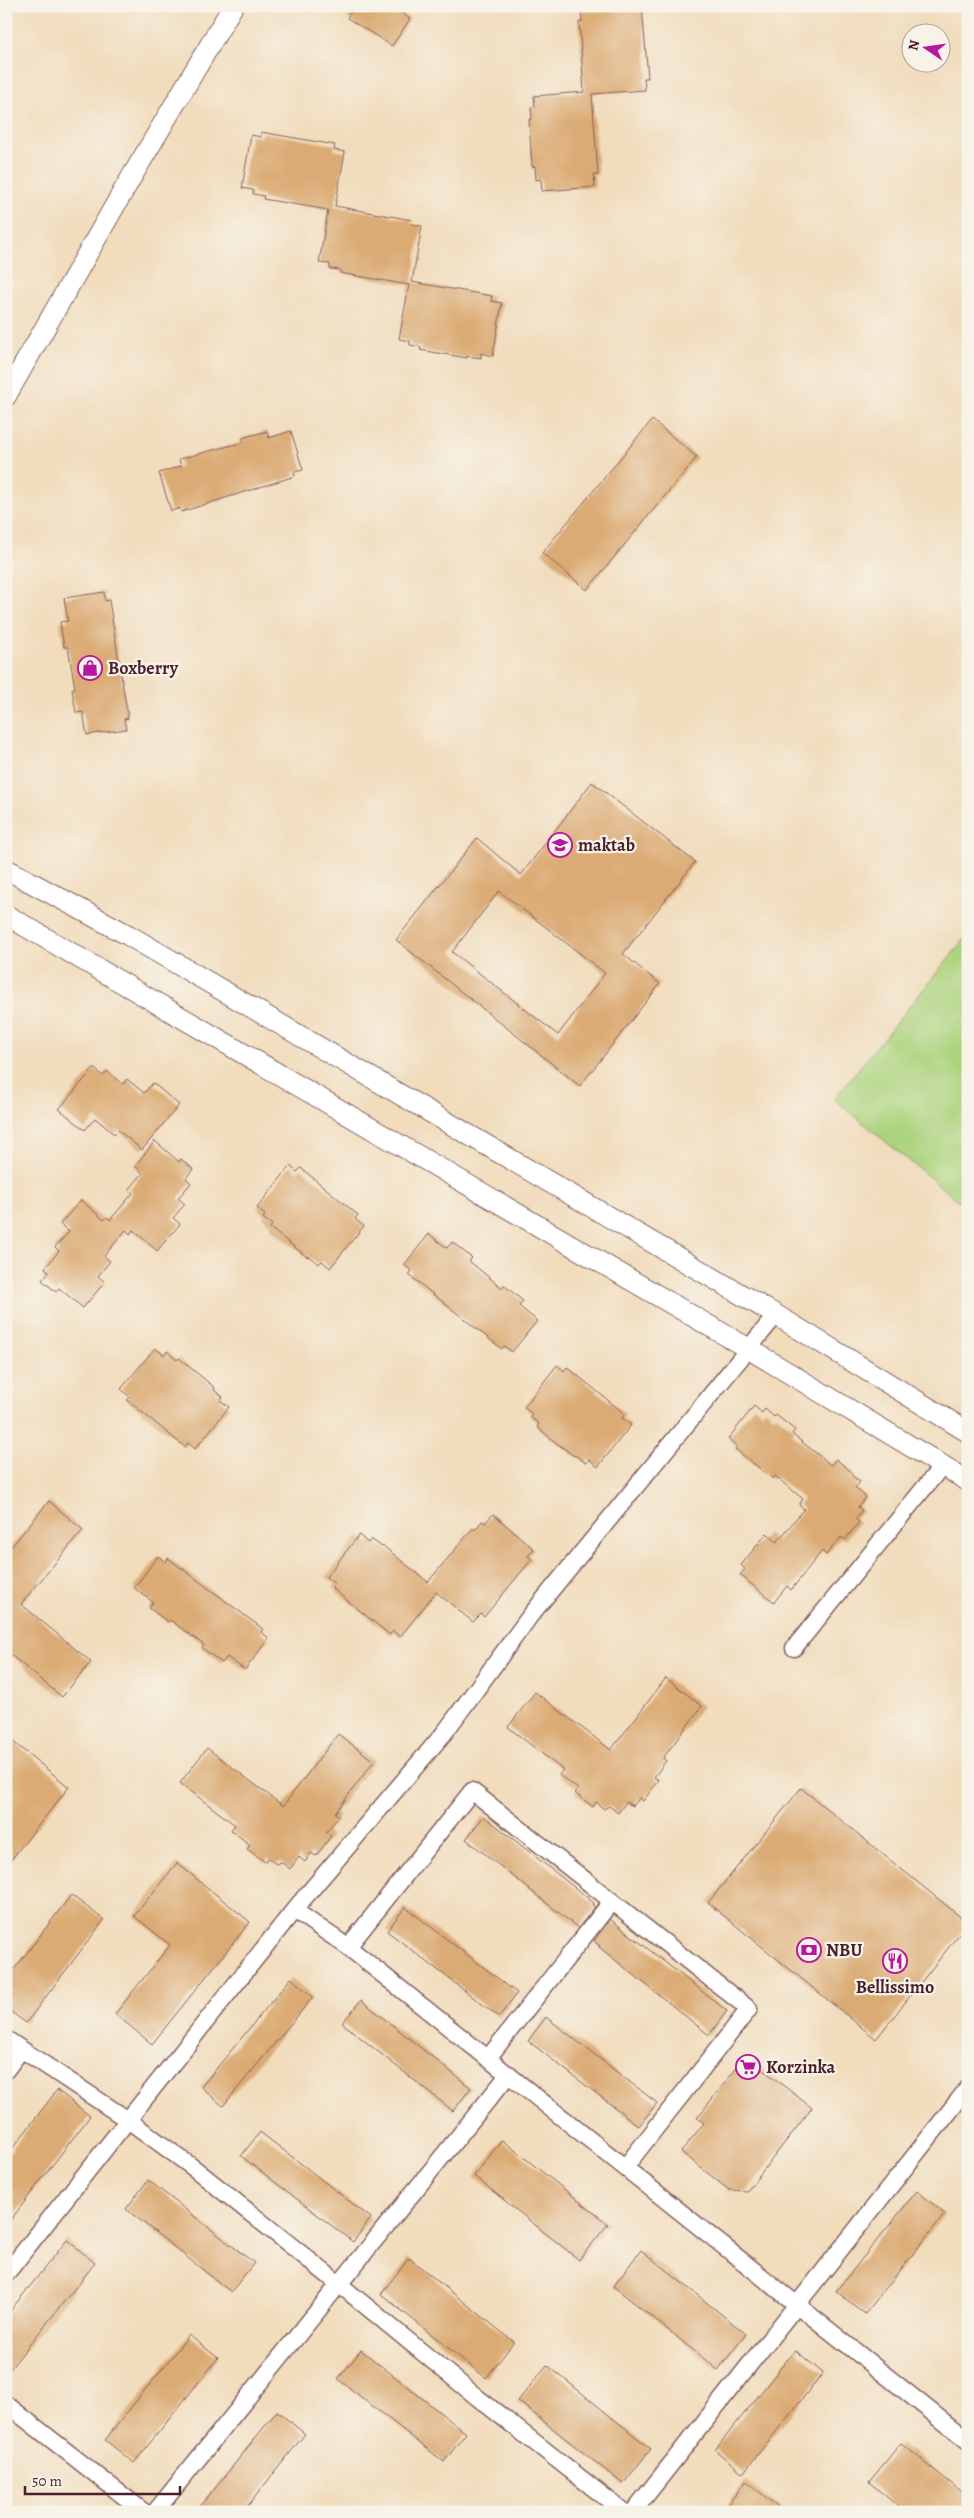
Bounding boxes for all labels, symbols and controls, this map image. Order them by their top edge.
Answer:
north arrow [902,22,952,72]
text: N [903,38,924,52]
shop icon: Boxberry [77,655,103,681]
place label: Boxberry [108,656,179,680]
school or university icon: maktab [547,832,573,858]
place label: maktab [578,833,635,857]
bank icon: NBU [796,1937,822,1963]
place label: NBU [826,1938,862,1962]
restaurant icon: Bellissimo [882,1948,908,1974]
place label: Bellissimo [856,1975,934,1999]
supermarket icon: Korzinka [735,2054,761,2080]
place label: Korzinka [766,2055,836,2079]
scale bar [25,2463,180,2495]
text: 50 m [32,2471,62,2491]

